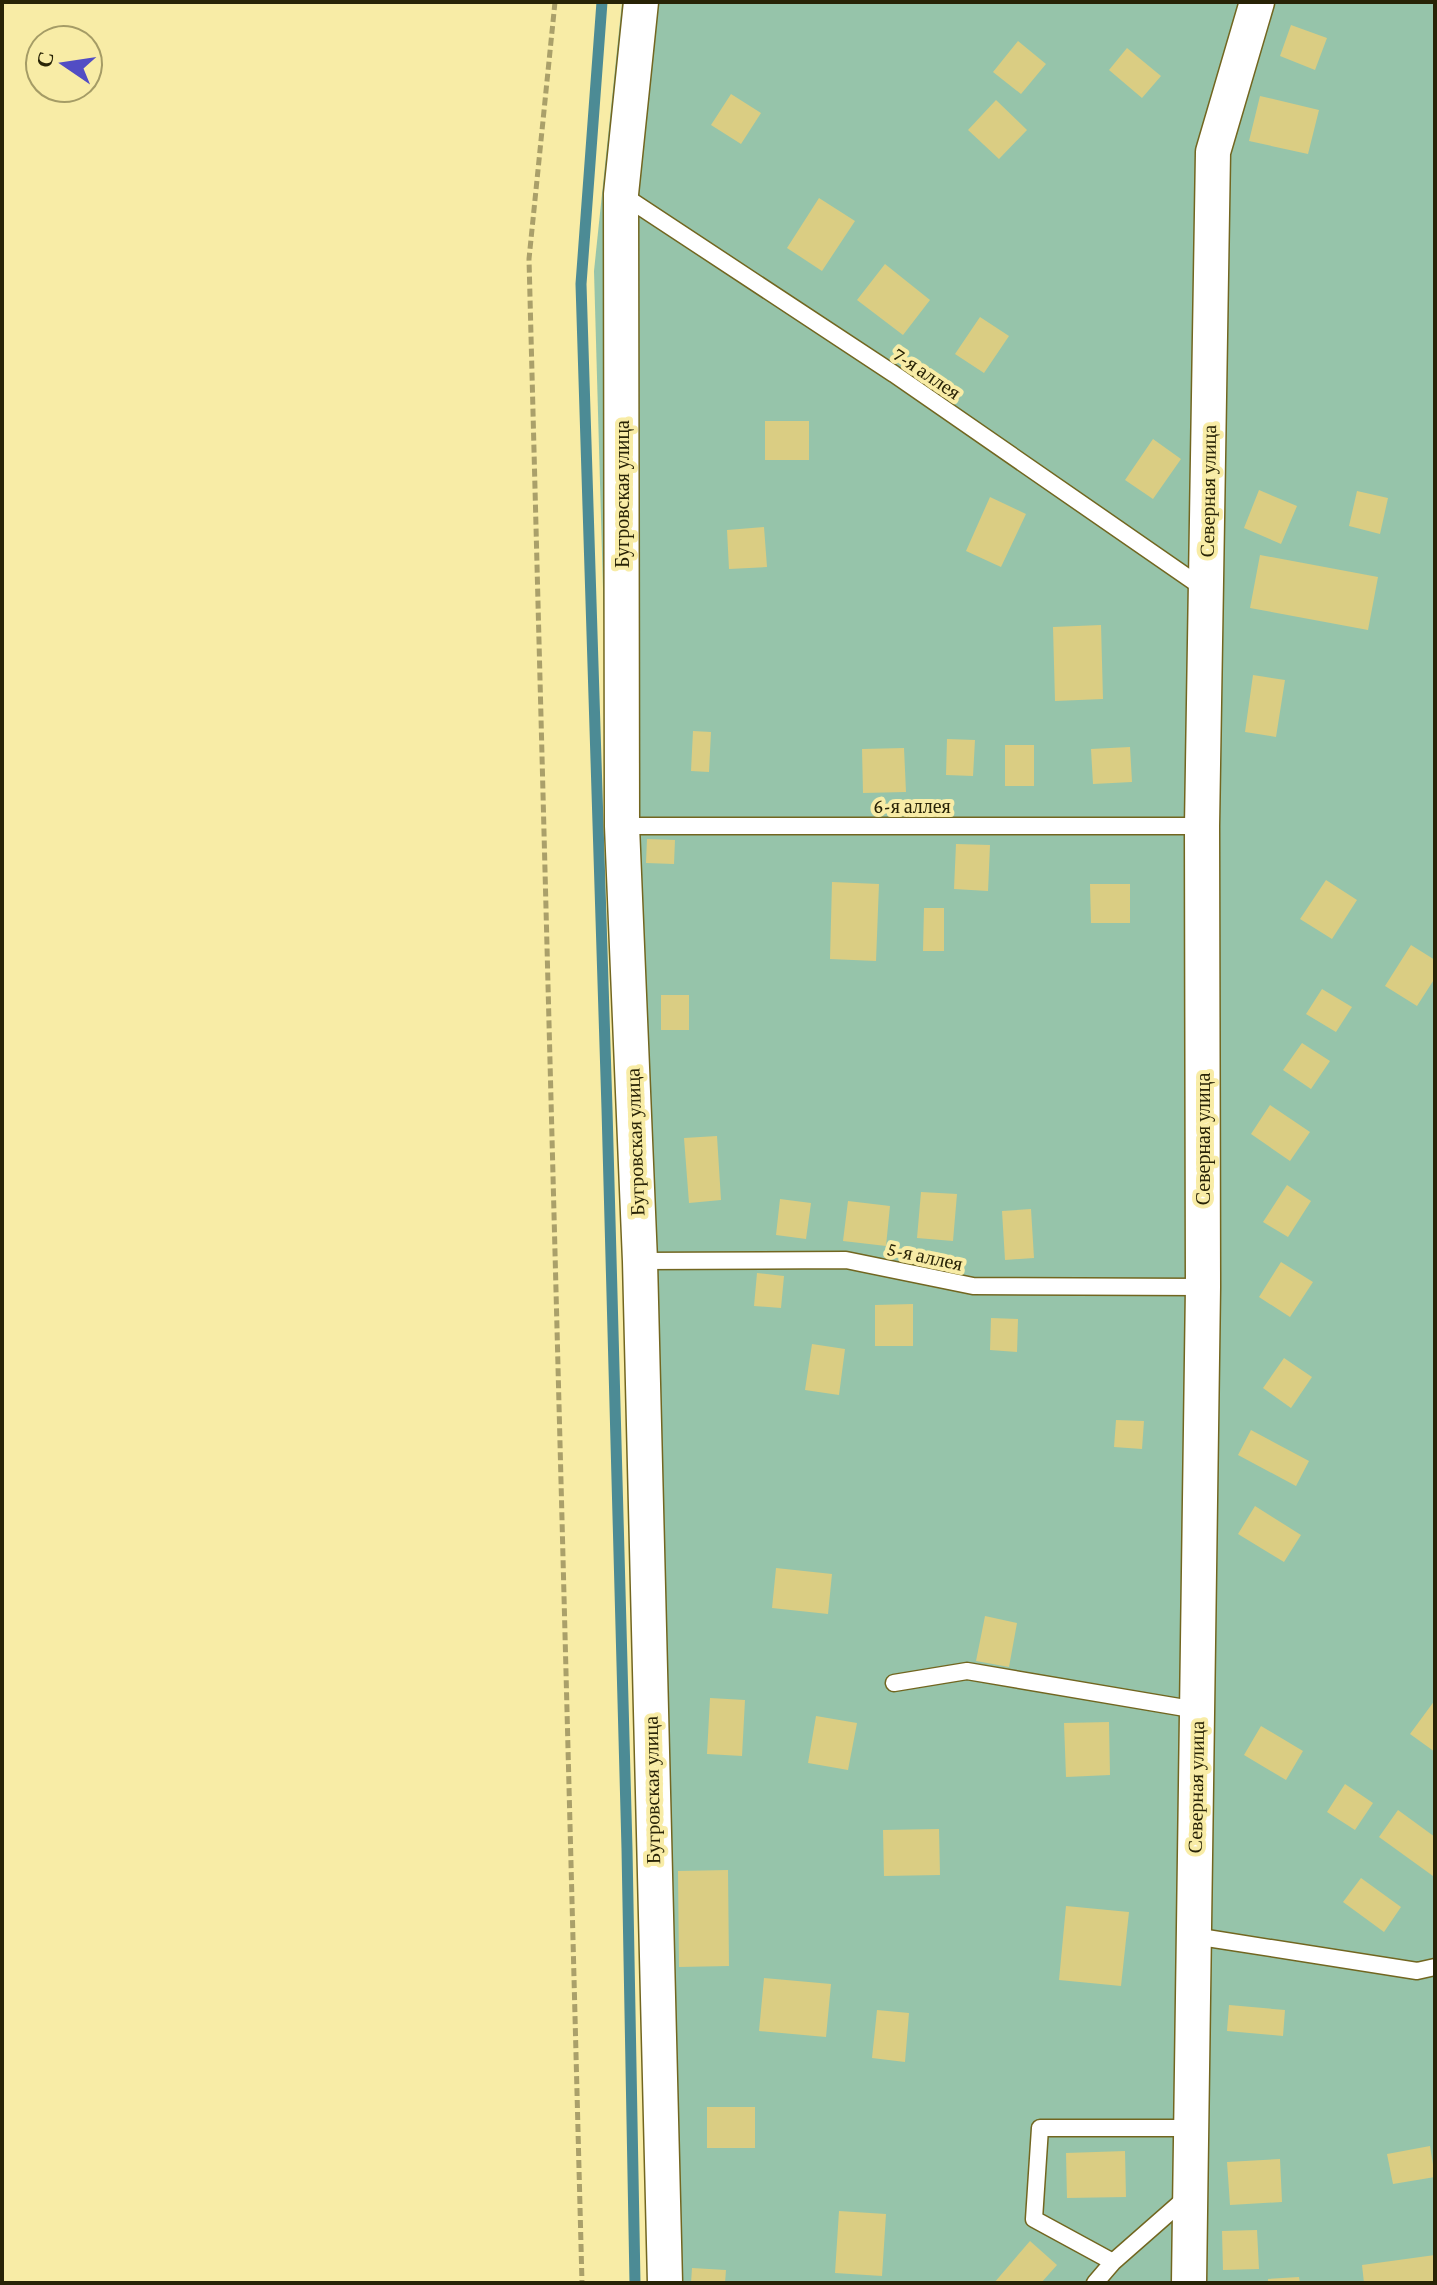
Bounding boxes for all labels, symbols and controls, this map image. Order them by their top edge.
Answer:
north arrow [24,24,104,104]
text: С [31,49,59,70]
street label: 7-я аллея [889,343,965,403]
street label: Бугровская улица [611,420,634,568]
street label: Северная улица [1196,424,1221,557]
street label: 6-я аллея [873,795,951,817]
street label: Бугровская улица [621,1068,650,1216]
street label: Северная улица [1192,1073,1215,1205]
street label: 5-я аллея [885,1237,965,1275]
street label: Бугровская улица [640,1716,665,1864]
street label: Северная улица [1184,1720,1209,1853]

